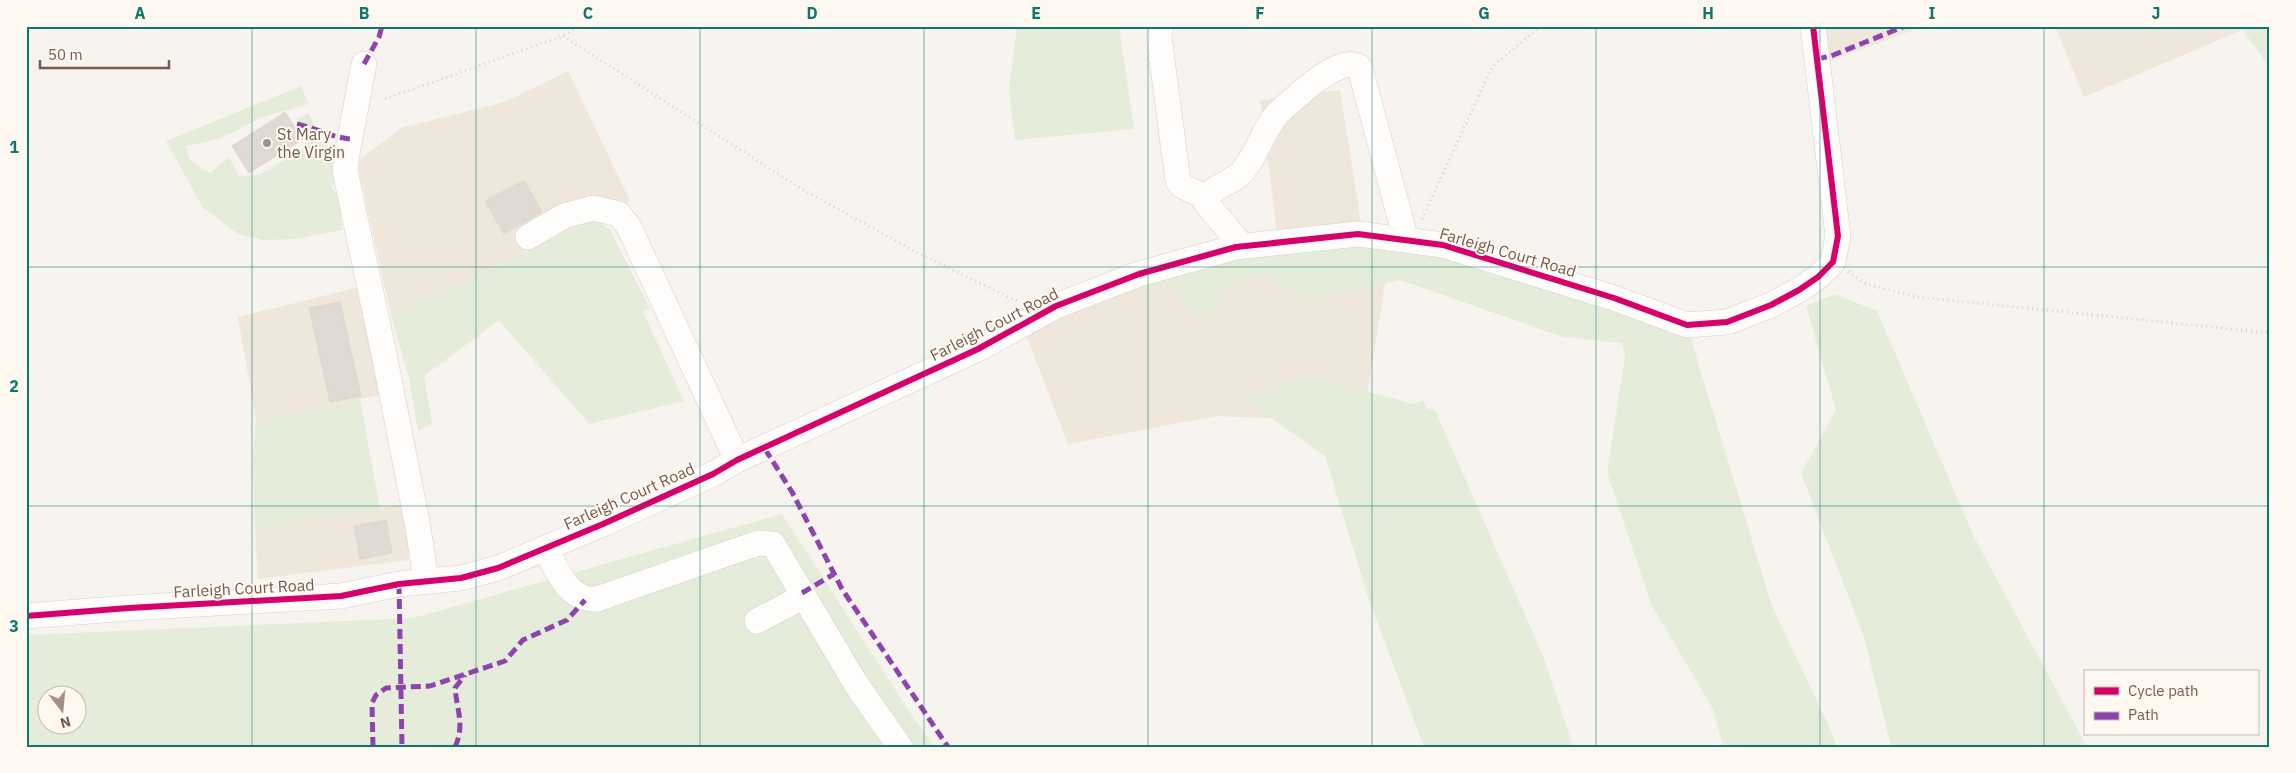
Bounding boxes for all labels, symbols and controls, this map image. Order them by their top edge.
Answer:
text: A [135,3,146,23]
text: B [359,3,370,23]
text: C [583,3,593,23]
text: D [806,3,818,23]
text: E [1031,3,1041,23]
text: F [1255,3,1265,23]
text: G [1478,3,1490,23]
text: H [1702,3,1714,23]
text: I [1929,3,1936,23]
text: J [2152,3,2160,23]
scale bar [40,38,169,70]
text: 50 m [48,45,83,64]
place label: St Mary the Virgin [277,124,345,162]
text: 1 [9,137,19,157]
marker: St Mary the Virgin [261,137,273,149]
street label: Farleigh Court Road [1437,223,1579,281]
street label: Farleigh Court Road [927,283,1061,365]
text: 2 [9,376,19,396]
street label: Farleigh Court Road [560,458,698,534]
street label: Farleigh Court Road [173,574,315,602]
text: 3 [9,616,19,636]
legend [2084,670,2258,736]
text: Cycle path [2128,681,2199,700]
north arrow [38,686,88,736]
text: Path [2128,705,2159,724]
text: N [58,712,73,733]

